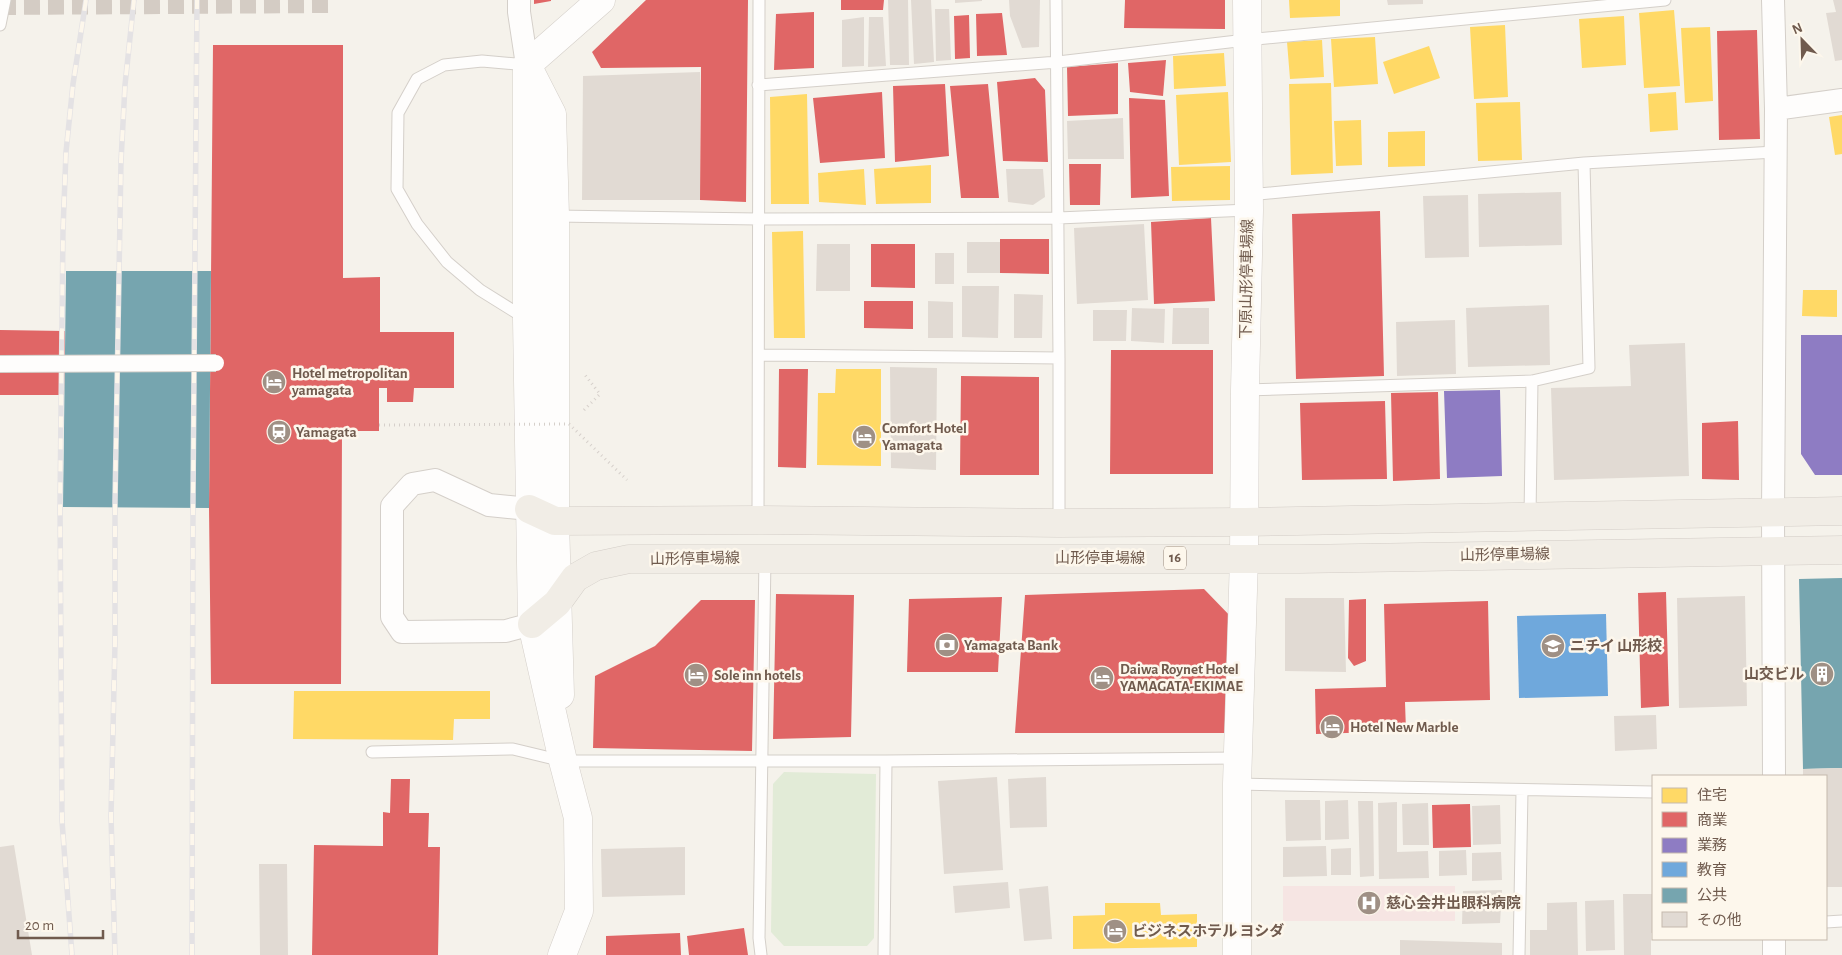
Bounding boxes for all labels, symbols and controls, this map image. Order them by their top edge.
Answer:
north arrow [1777,15,1827,65]
text: N [1790,21,1805,37]
street label: 下原山形停車場線 [1237,219,1256,339]
place label: Hotel metropolitan yamagata [291,366,408,398]
hotel icon: Hotel metropolitan yamagata [261,369,287,395]
station icon: Yamagata [266,419,292,445]
place label: Comfort Hotel Yamagata [882,421,967,453]
hotel icon: Comfort Hotel Yamagata [851,424,877,450]
place label: Yamagata [296,425,357,440]
road number: 16 [1164,546,1186,570]
street label: 山形停車場線 [1460,546,1550,563]
street label: 山形停車場線 [650,550,740,567]
street label: 山形停車場線 [1055,550,1145,566]
bank icon: Yamagata Bank [934,632,960,658]
school or university icon: ニチイ 山形校 [1540,633,1566,659]
place label: Yamagata Bank [964,638,1059,653]
place label: ニチイ 山形校 [1570,638,1662,654]
building icon: 山交ビル [1809,661,1835,687]
hotel icon: Sole inn hotels [683,662,709,688]
place label: Daiwa Roynet Hotel YAMAGATA-EKIMAE [1120,662,1243,694]
hotel icon: Daiwa Roynet Hotel YAMAGATA-EKIMAE [1089,665,1115,691]
place label: 山交ビル [1744,666,1804,682]
place label: Sole inn hotels [714,668,801,683]
hotel icon: Hotel New Marble [1319,714,1345,740]
place label: Hotel New Marble [1350,720,1459,735]
legend [1652,775,1827,940]
text: 住宅 [1697,787,1727,803]
text: 商業 [1697,812,1727,828]
text: 業務 [1697,837,1727,853]
text: 教育 [1697,862,1727,878]
text: 公共 [1697,887,1727,903]
hospital icon: 慈心会井出眼科病院 [1356,890,1382,916]
place label: 慈心会井出眼科病院 [1386,894,1521,911]
scale bar [18,908,102,940]
text: その他 [1697,912,1742,928]
text: 20 m [25,918,54,933]
hotel icon: ビジネスホテル ヨシダ [1102,918,1128,944]
place label: ビジネスホテル ヨシダ [1132,923,1284,939]

